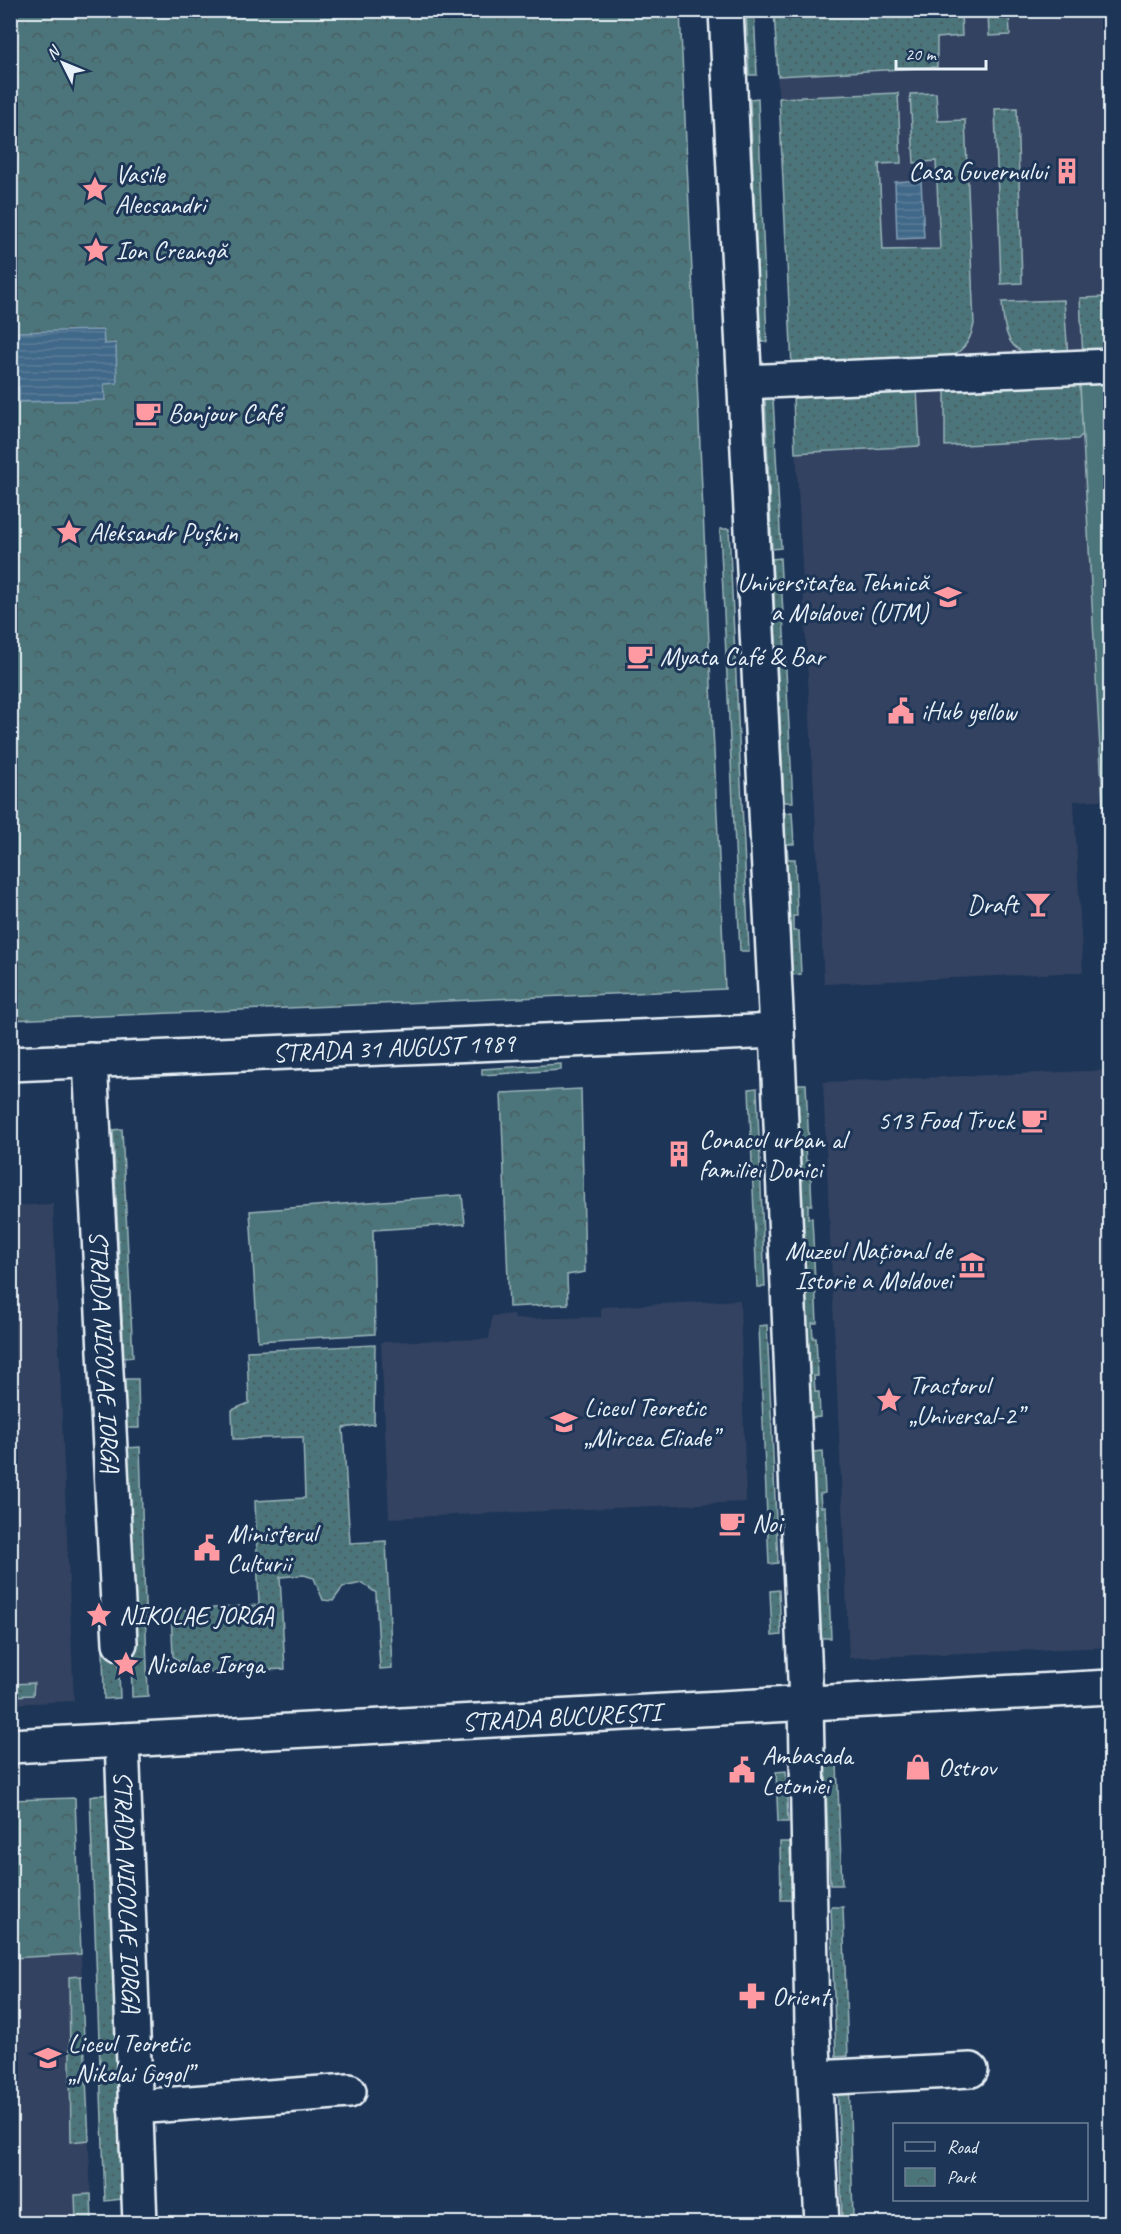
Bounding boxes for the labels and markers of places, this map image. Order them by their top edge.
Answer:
place label: Casa Guvernului [909,155,1050,188]
building icon: Casa Guvernului [1052,156,1082,186]
place label: Vasile Alecsandri [115,158,209,221]
place icon: Vasile Alecsandri [80,174,110,204]
place label: Ion Creangă [116,234,229,267]
place icon: Ion Creangă [81,235,111,265]
place label: Bonjour Café [168,397,285,430]
cafe icon: Bonjour Café [133,398,163,428]
place label: Aleksandr Pușkin [89,516,238,549]
place icon: Aleksandr Pușkin [54,517,84,547]
place label: Universitatea Tehnică a Moldovei (UTM) [737,566,931,629]
school or university icon: Universitatea Tehnică a Moldovei (UTM) [933,582,963,612]
place label: Myata Café & Bar [660,640,827,673]
cafe icon: Myata Café & Bar [625,641,655,671]
place label: iHub yellow [921,695,1018,728]
public building icon: iHub yellow [886,696,916,726]
place label: Draft [967,888,1021,921]
bar icon: Draft [1023,889,1053,919]
place label: 513 Food Truck [878,1104,1017,1137]
cafe icon: 513 Food Truck [1019,1105,1049,1135]
place label: Conacul urban al familiei Donici [699,1123,850,1186]
building icon: Conacul urban al familiei Donici [664,1139,694,1169]
place label: Muzeul Național de Istorie a Moldovei [785,1234,955,1297]
museum icon: Muzeul Național de Istorie a Moldovei [957,1250,987,1280]
place label: Tractorul „Universal-2” [909,1369,1029,1432]
place icon: Tractorul „Universal-2” [874,1385,904,1415]
place label: Liceul Teoretic „Mircea Eliade” [584,1391,724,1454]
school or university icon: Liceul Teoretic „Mircea Eliade” [549,1407,579,1437]
place label: Noi [752,1507,785,1540]
cafe icon: Noi [717,1508,747,1538]
place label: Ministerul Culturii [227,1517,321,1580]
public building icon: Ministerul Culturii [192,1533,222,1563]
place label: NIKOLAE JORGA [119,1599,275,1632]
place icon: NIKOLAE JORGA [84,1600,114,1630]
place label: Nicolae Iorga [146,1648,266,1681]
place icon: Nicolae Iorga [111,1649,141,1679]
place label: Ambasada Letoniei [762,1739,855,1802]
place label: Ostrov [938,1751,998,1784]
shop icon: Ostrov [903,1752,933,1782]
public building icon: Ambasada Letoniei [727,1755,757,1785]
place label: Orient [772,1980,831,2013]
pharmacy icon: Orient [737,1981,767,2011]
place label: Liceul Teoretic „Nikolai Gogol” [68,2027,198,2090]
school or university icon: Liceul Teoretic „Nikolai Gogol” [33,2043,63,2073]

